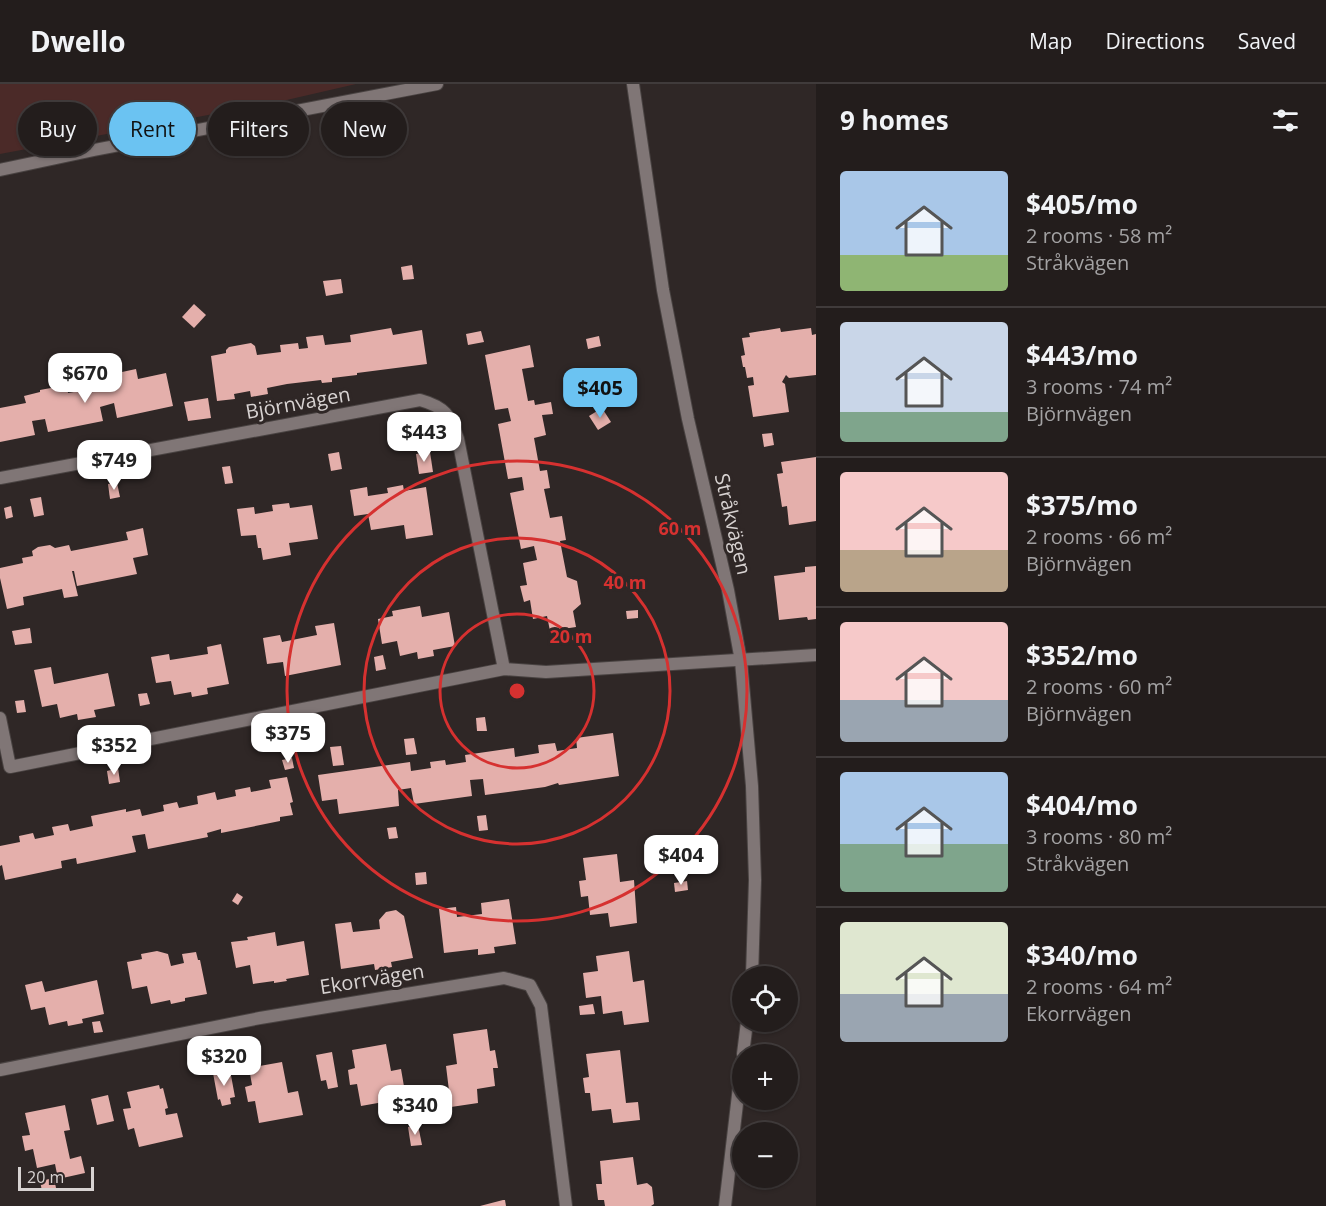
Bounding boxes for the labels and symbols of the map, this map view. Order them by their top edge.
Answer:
pin: $670 [49,353,121,404]
pin: $405 [564,368,636,419]
street label: Björnvägen [243,380,352,425]
pin: $443 [388,412,460,463]
pin: $749 [78,440,150,491]
street label: Stråkvägen [709,470,758,577]
text: 60 m [659,516,701,540]
text: 40 m [604,570,646,594]
text: 20 m [550,624,592,648]
centre of rings [507,681,527,701]
pin: $375 [252,713,324,764]
pin: $352 [78,725,150,776]
pin: $404 [645,835,717,886]
street label: Ekorrvägen [318,957,426,1000]
pin: $320 [188,1036,260,1087]
pin: $340 [379,1085,451,1136]
scale bar [18,1164,94,1192]

